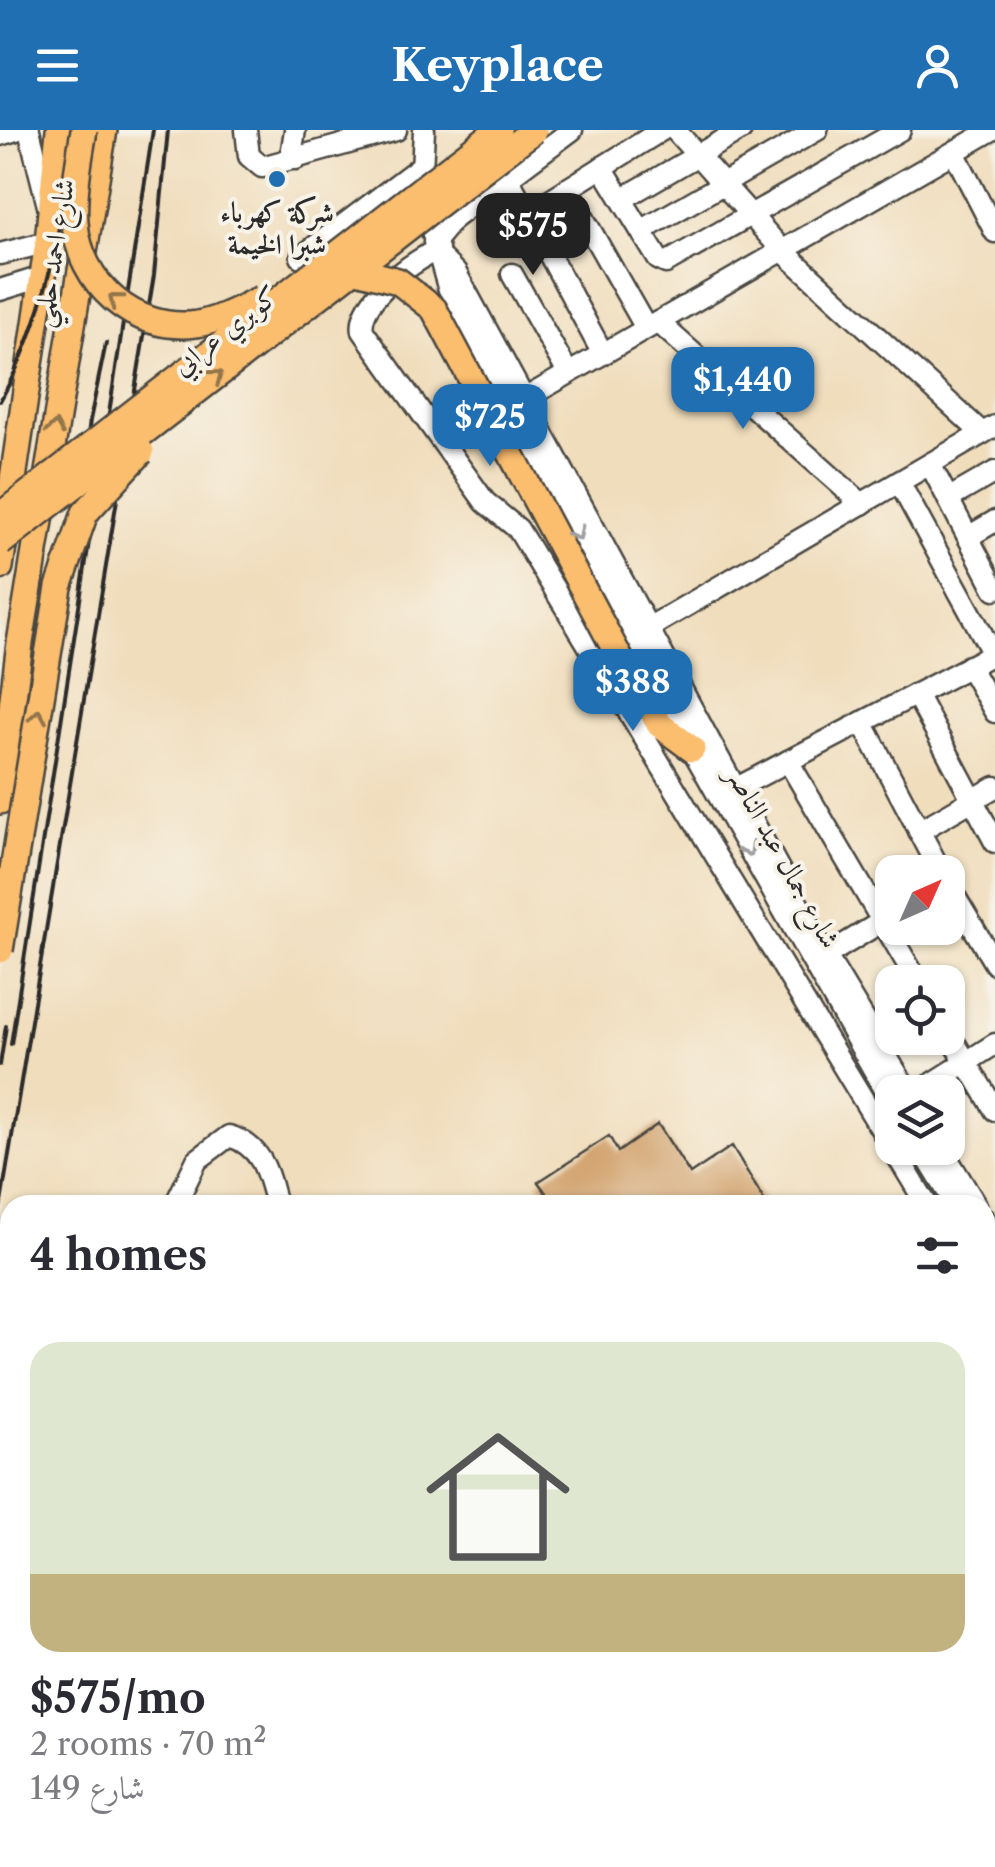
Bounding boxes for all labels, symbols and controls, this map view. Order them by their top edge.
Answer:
text: Keyplace [391,37,604,93]
icon: menu [30,38,85,93]
icon: person [910,38,965,93]
marker: شركة كهرباء شبرا الخيمة [266,168,288,190]
street label: شارع احمد حلمي [24,176,91,331]
pin: $575 [474,193,592,278]
place label: شركة كهرباء شبرا الخيمة [220,195,334,262]
text: $575 [498,206,568,245]
street label: كوبري عرابي [165,278,289,387]
one-way arrow [109,294,127,312]
pin: $1,440 [662,347,824,432]
text: $1,440 [693,360,793,399]
one-way arrow [205,371,223,388]
pin: $725 [431,384,549,469]
text: $725 [454,397,526,436]
one-way arrow [44,420,65,436]
one-way arrow [565,523,584,541]
pin: $388 [574,649,692,734]
text: $388 [595,662,671,701]
one-way arrow [27,708,48,724]
street label: شارع جمال عبد الناصر [712,757,848,957]
one-way arrow [736,840,756,858]
north arrow [875,855,965,945]
map controls [875,855,965,1165]
button: locate [875,965,965,1055]
button: layers [875,1075,965,1165]
icon: filters [910,1228,965,1283]
text: 4 homes [30,1229,207,1281]
icon: home [408,1407,588,1587]
text: $575/mo [30,1672,206,1724]
text: 2 rooms · 70 m² [30,1724,266,1763]
text: شارع 149 [30,1768,145,1807]

